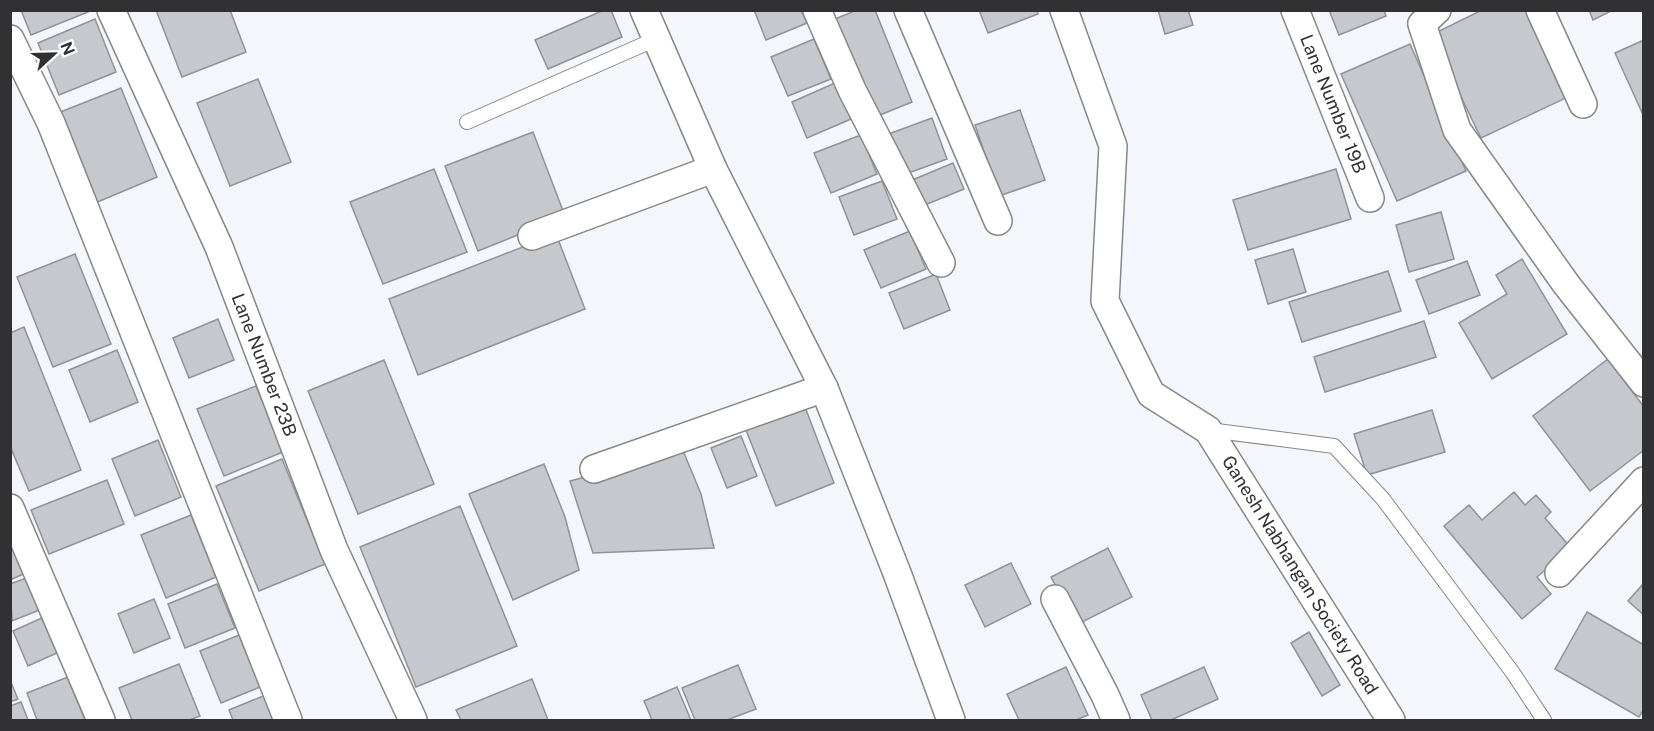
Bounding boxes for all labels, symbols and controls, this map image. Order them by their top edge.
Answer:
north arrow [24,24,84,84]
street label: Lane Number 19B [1296,31,1371,176]
text: N [56,39,79,58]
street label: Lane Number 23B [228,291,301,439]
street label: Ganesh Nabhangan Society Road [1218,451,1383,698]

